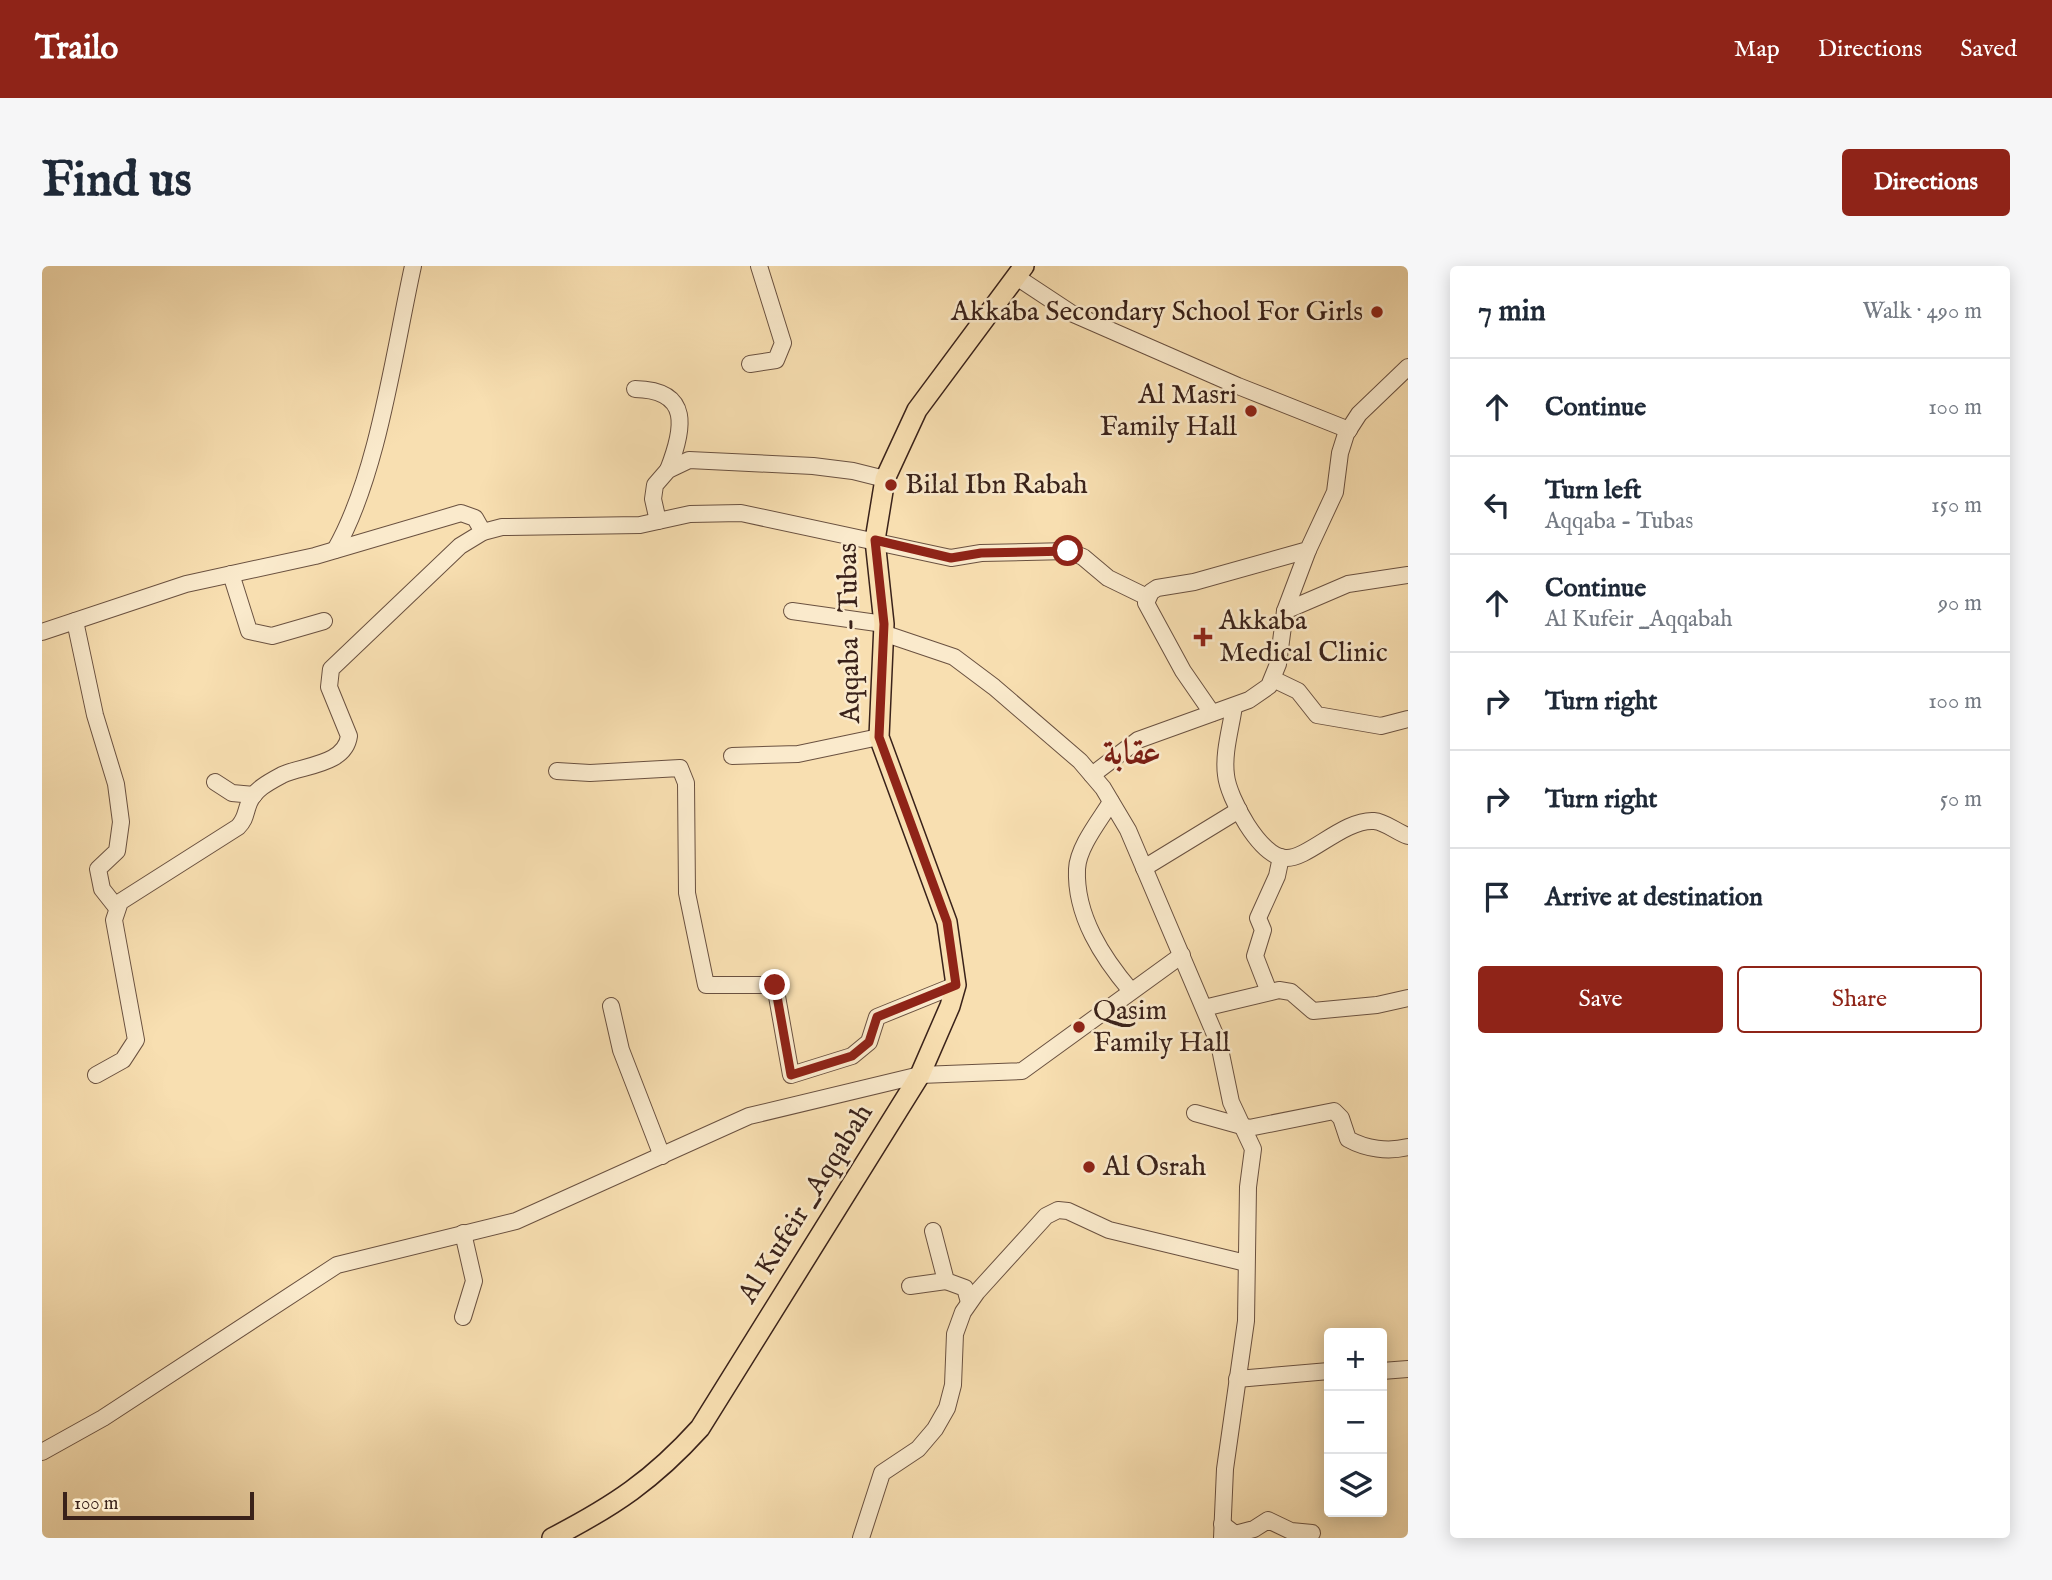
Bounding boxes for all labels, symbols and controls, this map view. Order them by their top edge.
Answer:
text: Trailo [35,28,118,70]
text: Map [1734,34,1780,65]
text: Directions [1818,34,1922,65]
text: Saved [1960,34,2017,65]
button: Directions [1842,149,2010,216]
text: Find us [42,151,192,213]
text: 7 min [1478,293,1546,331]
place label: Akkaba Secondary School For Girls [950,295,1363,330]
text: Walk · 490 m [1862,297,1982,326]
marker: Akkaba Secondary School For Girls [1369,304,1385,320]
place label: Al Masri Family Hall [1100,378,1237,445]
icon: ahead [1478,388,1516,426]
text: Continue [1545,391,1646,424]
text: 100 m [1928,393,1982,422]
marker: Al Masri Family Hall [1243,403,1259,419]
place label: Bilal Ibn Rabah [905,468,1088,503]
text: Turn left [1545,474,1642,507]
marker: Bilal Ibn Rabah [883,477,899,493]
icon: left [1478,486,1516,524]
text: 150 m [1931,491,1982,520]
text: Aqqaba - Tubas [1545,507,1693,536]
route start [1052,535,1083,566]
street label: Aqqaba - Tubas [831,542,869,725]
text: Continue [1545,572,1646,605]
icon: ahead [1478,584,1516,622]
text: 90 m [1938,589,1982,618]
place label: Akkaba Medical Clinic [1218,604,1388,671]
text: Al Kufeir _Aqqabah [1545,605,1733,634]
marker: Akkaba Medical Clinic [1193,627,1213,647]
icon: right [1478,682,1516,720]
text: Turn right [1545,685,1658,718]
text: 100 m [1928,687,1982,716]
district label: عقابة [1103,731,1161,776]
icon: right [1478,780,1516,818]
text: Turn right [1545,783,1658,816]
text: 50 m [1940,785,1982,814]
icon: arrive [1478,878,1516,916]
text: Arrive at destination [1545,881,1763,914]
button: Save [1478,966,1723,1033]
button: Share [1737,966,1982,1033]
route end [759,969,790,1000]
place label: Qasim Family Hall [1093,994,1231,1061]
marker: Qasim Family Hall [1071,1019,1087,1035]
street label: Al Kufeir _Aqqabah [730,1098,881,1311]
place label: Al Osrah [1102,1150,1206,1185]
marker: Al Osrah [1081,1159,1097,1175]
map controls [1324,1328,1387,1517]
button: + [1324,1328,1387,1391]
button: − [1324,1391,1387,1454]
button: layers [1324,1454,1387,1517]
scale bar [63,1489,254,1521]
text: 100 m [74,1492,118,1516]

